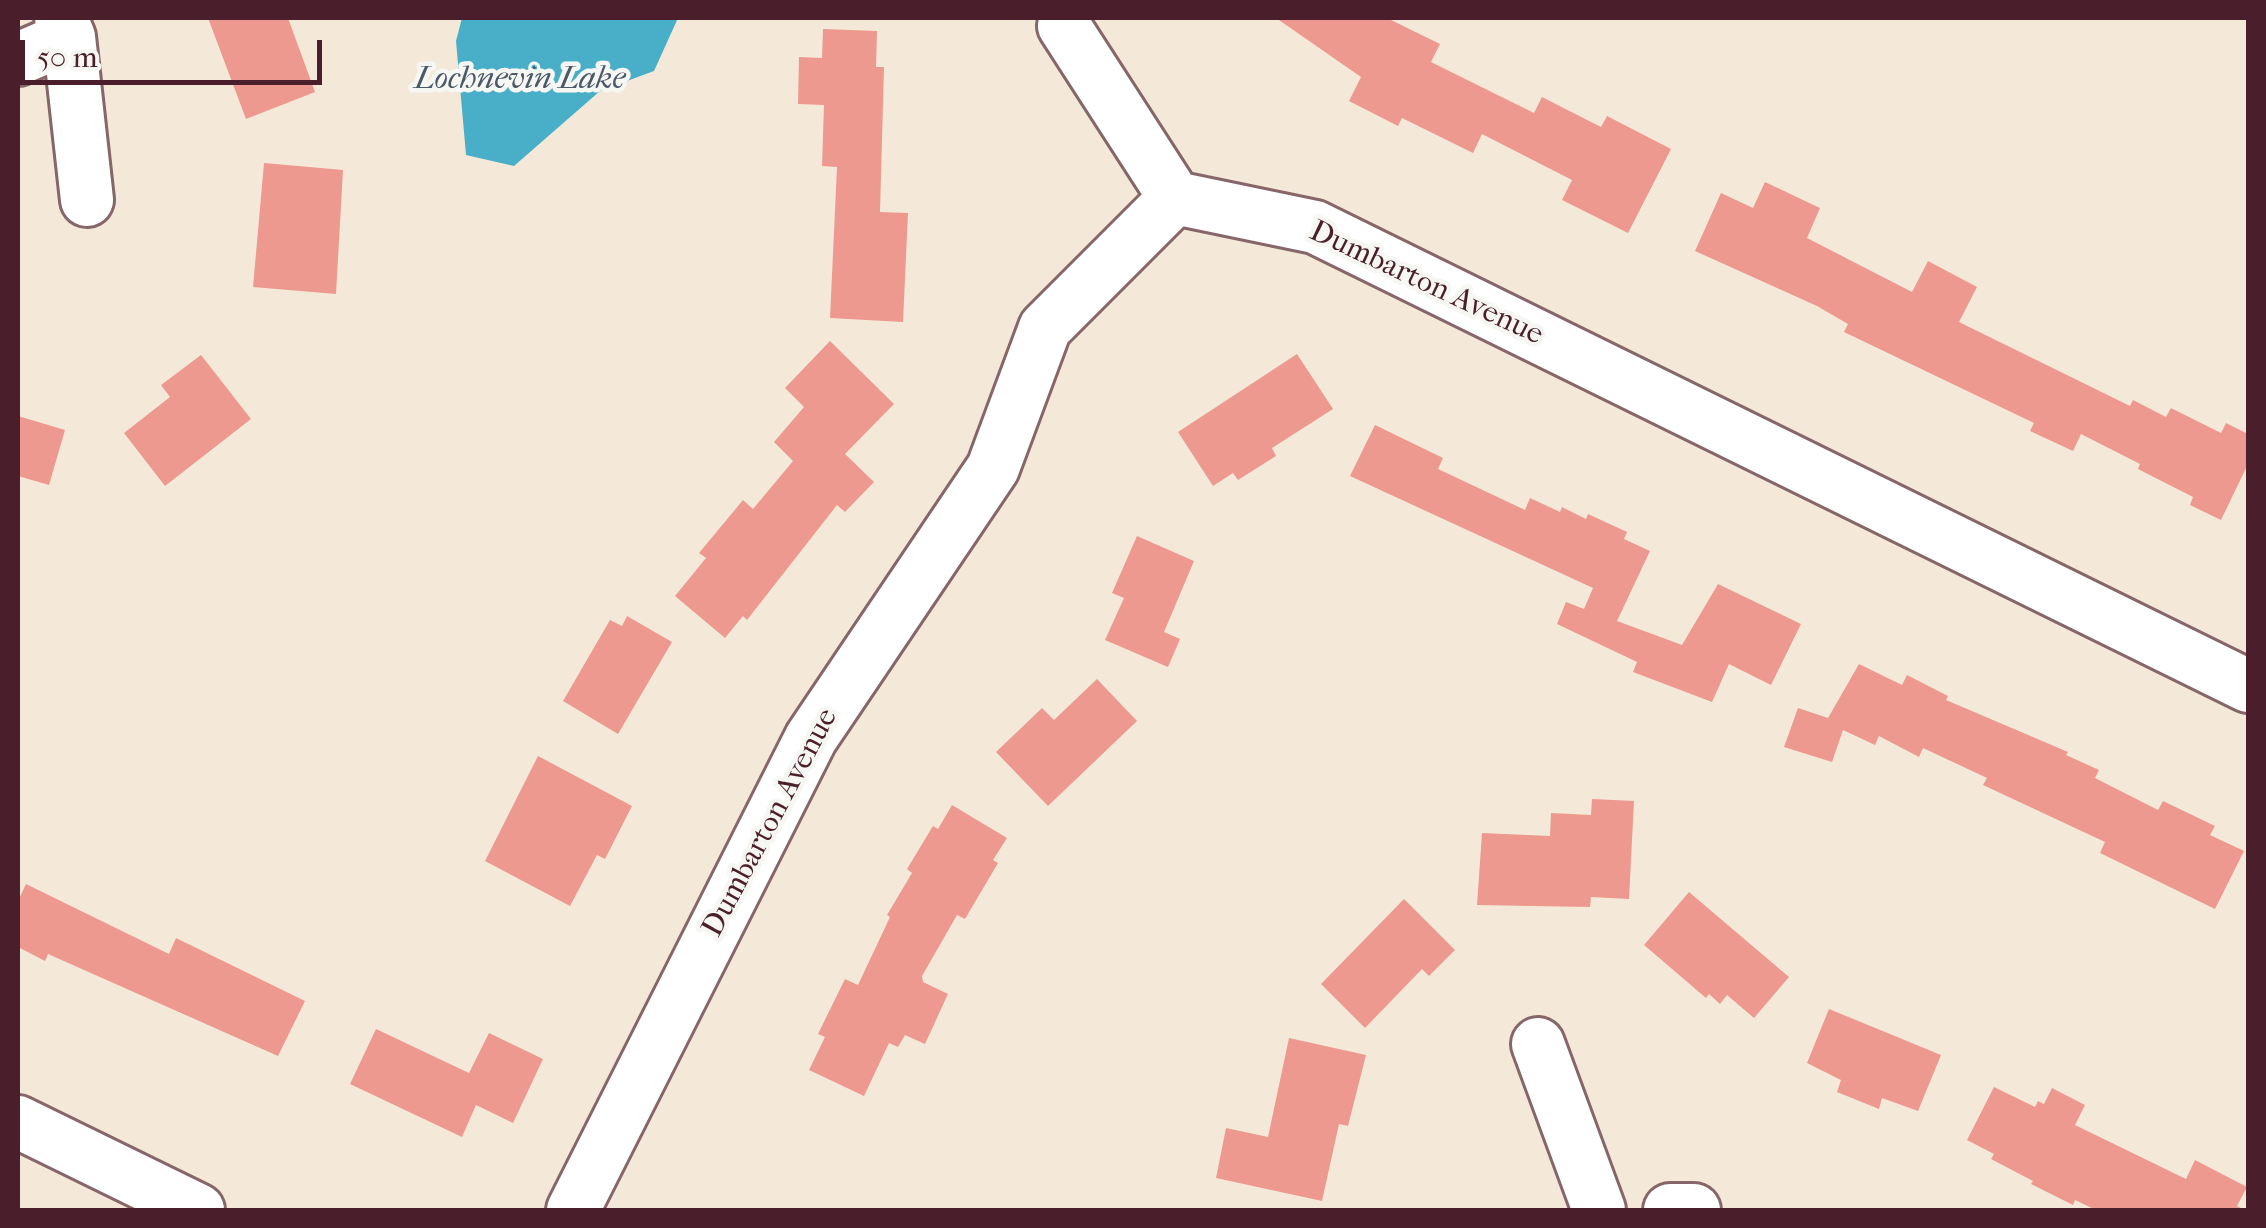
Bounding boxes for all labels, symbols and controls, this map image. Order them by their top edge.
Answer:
scale bar [25,20,328,82]
text: 50 m [37,40,98,75]
water label: Lochnevin Lake [415,61,625,99]
street label: Dumbarton Avenue [1303,214,1549,354]
street label: Dumbarton Avenue [696,703,846,943]

